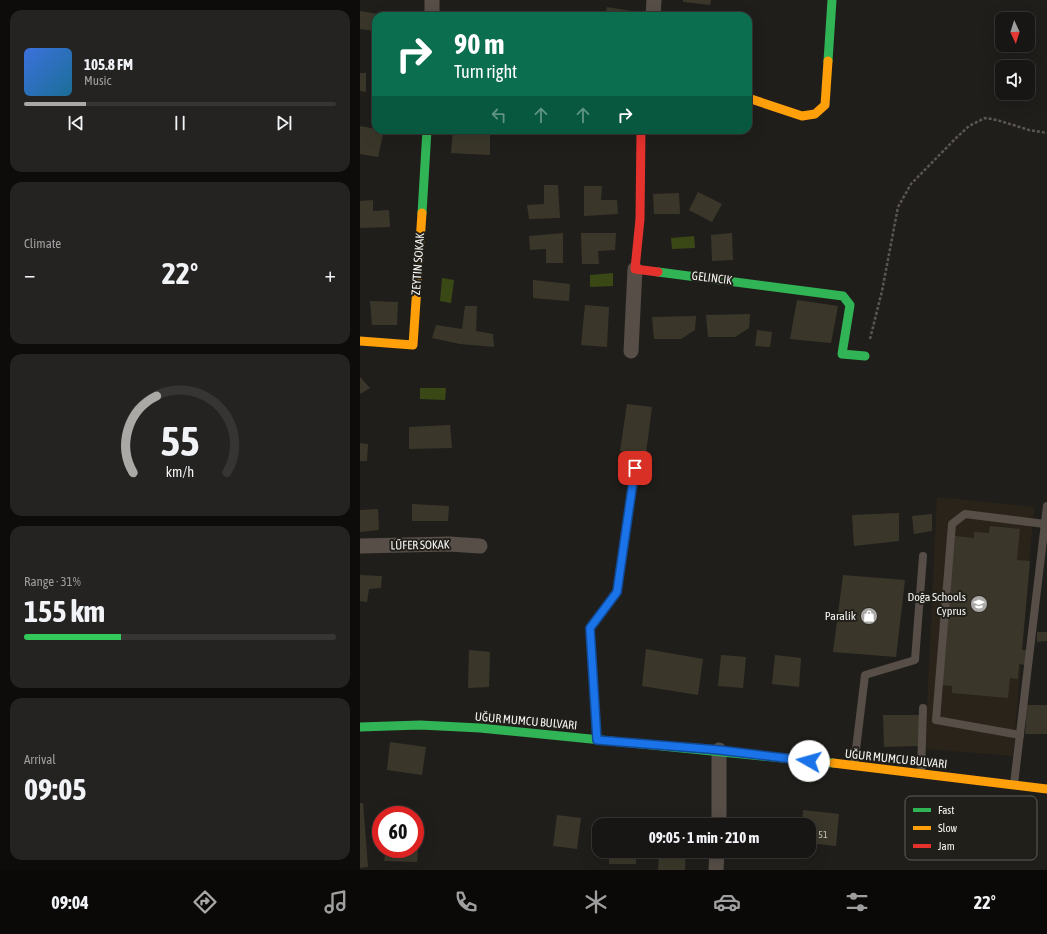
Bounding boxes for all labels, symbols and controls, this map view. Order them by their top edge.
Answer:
north arrow [995,12,1035,52]
map controls [995,12,1035,100]
icon: right [388,28,440,80]
text: 90 m [454,28,504,60]
text: 105.8 FM [84,56,133,73]
button: sound [995,60,1035,100]
text: Turn right [454,61,517,82]
text: Music [84,73,111,88]
icon: left [488,104,510,126]
icon: ahead [530,104,552,126]
icon: ahead [572,104,594,126]
icon: right [614,104,636,126]
icon: previous [65,112,87,134]
icon: pause [169,112,191,134]
icon: next [273,112,295,134]
street label: ZEYTIN SOKAK [409,232,427,296]
text: Climate [24,236,61,251]
text: 22° [162,256,198,290]
text: − [24,261,35,287]
text: + [325,261,336,287]
street label: GELINCIK [691,269,733,287]
text: 55 [160,417,200,465]
pin [618,451,652,485]
icon: arrive [624,457,646,479]
text: km/h [166,464,194,480]
street label: LŰFER SOKAK [390,537,450,553]
text: Range · 31% [24,574,81,589]
place label: Doğa Schools Cyprus [907,590,966,618]
text: 155 km [24,594,105,628]
school or university icon: Doğa Schools Cyprus [969,594,989,614]
shop icon: Paralik [859,606,879,626]
place label: Paralik [825,609,857,623]
street label: UĞUR MUMCU BULVARI [474,710,578,732]
position arrow [788,740,830,782]
street label: UĞUR MUMCU BULVARI [844,747,948,771]
text: Arrival [24,752,56,767]
text: 09:05 [24,772,86,806]
legend [905,796,1037,860]
text: Fast [938,804,954,816]
speed limit sign: 60 [372,806,424,858]
text: Slow [938,822,957,834]
text: 09:05 · 1 min · 210 m [649,829,759,846]
house number: 51 [818,829,828,840]
text: Jam [938,840,955,852]
icon: directions [191,888,219,916]
icon: music [322,888,350,916]
icon: phone [452,888,480,916]
icon: climate [582,888,610,916]
icon: car [713,888,741,916]
icon: filters [843,888,871,916]
text: 09:04 [51,892,89,913]
text: 22° [974,892,996,913]

